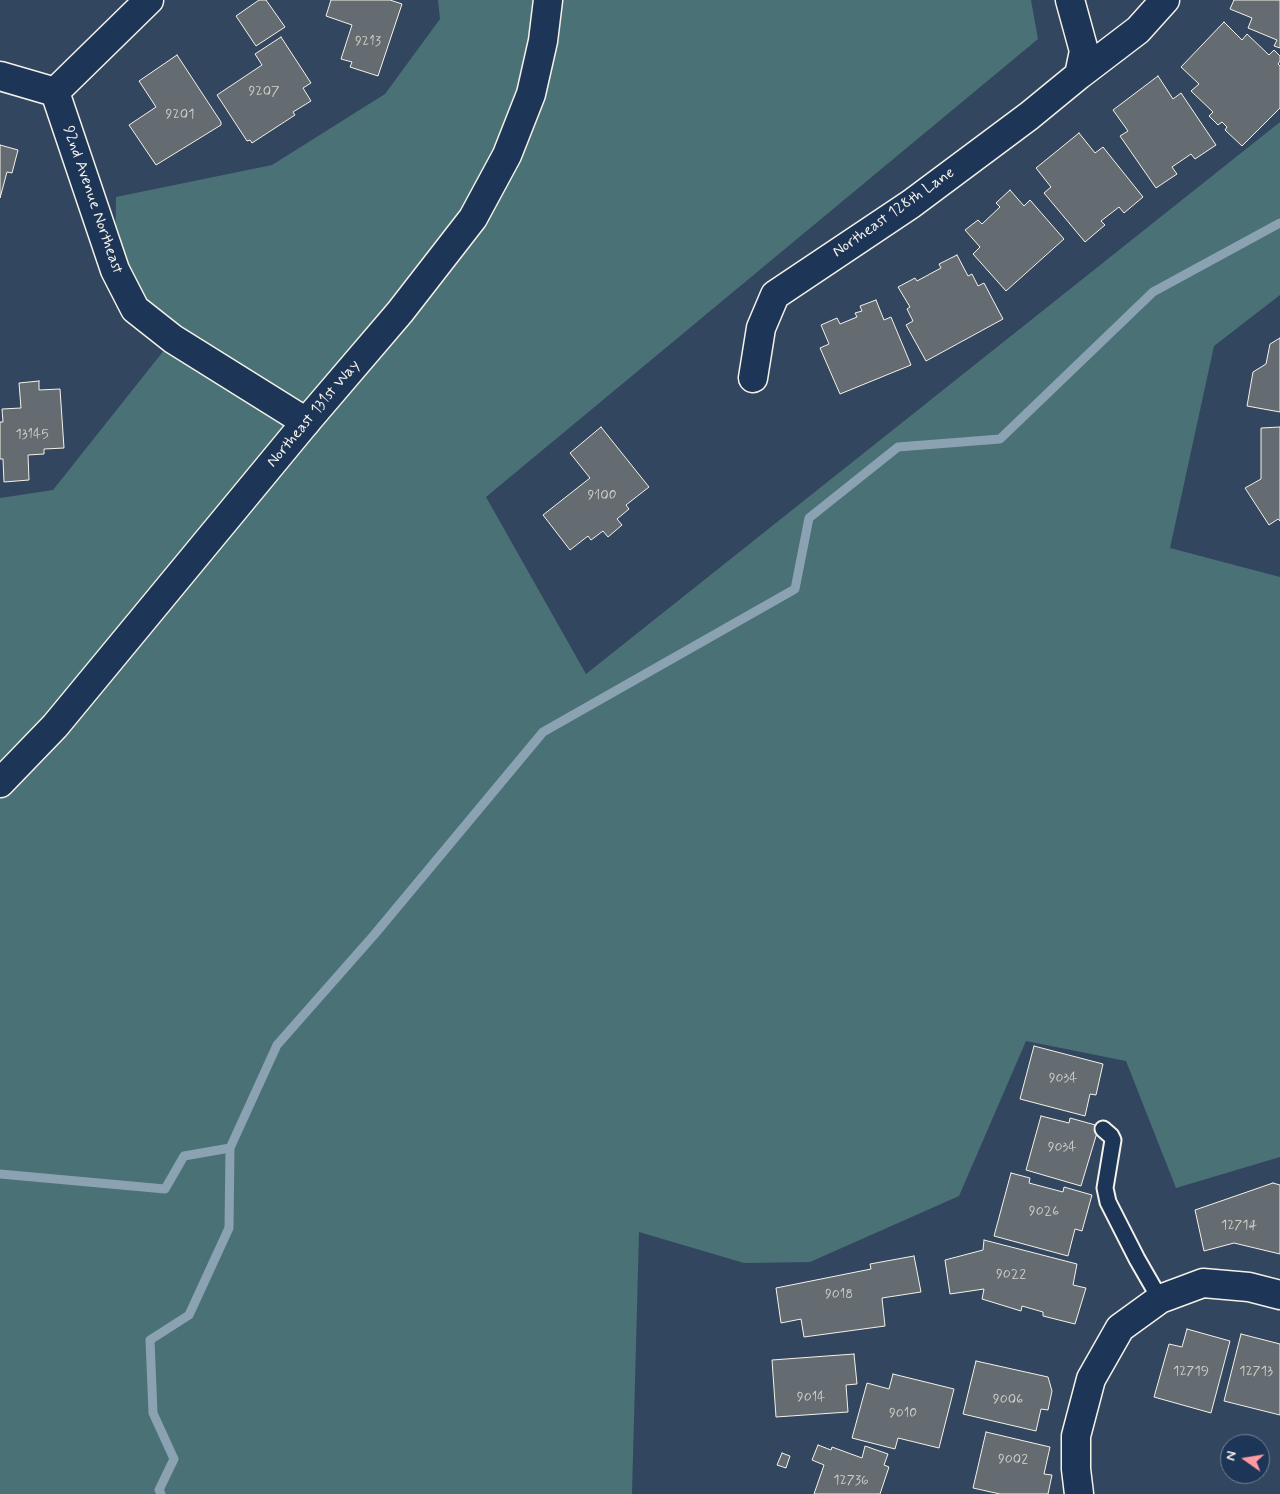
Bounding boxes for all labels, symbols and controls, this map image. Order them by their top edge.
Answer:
house number: 9213 [355,34,381,50]
house number: 9207 [248,84,280,100]
house number: 9201 [166,107,194,123]
street label: 92nd Avenue Northeast [58,124,126,276]
street label: Northeast 128th Lane [829,164,959,262]
street label: Northeast 131st Way [263,356,365,472]
house number: 13145 [15,427,49,443]
house number: 9100 [587,488,617,504]
house number: 9034 [1049,1071,1077,1087]
house number: 9034 [1048,1140,1076,1156]
house number: 9026 [1029,1204,1059,1220]
house number: 12714 [1221,1218,1257,1234]
house number: 9022 [996,1267,1026,1283]
house number: 9018 [825,1287,853,1303]
house number: 12719 [1173,1364,1209,1380]
house number: 12713 [1239,1364,1273,1380]
house number: 9014 [797,1390,825,1406]
house number: 9006 [993,1392,1023,1408]
house number: 9010 [889,1406,917,1422]
north arrow [1220,1434,1270,1484]
text: N [1222,1449,1241,1462]
house number: 9002 [998,1452,1028,1468]
house number: 12736 [833,1473,869,1489]

